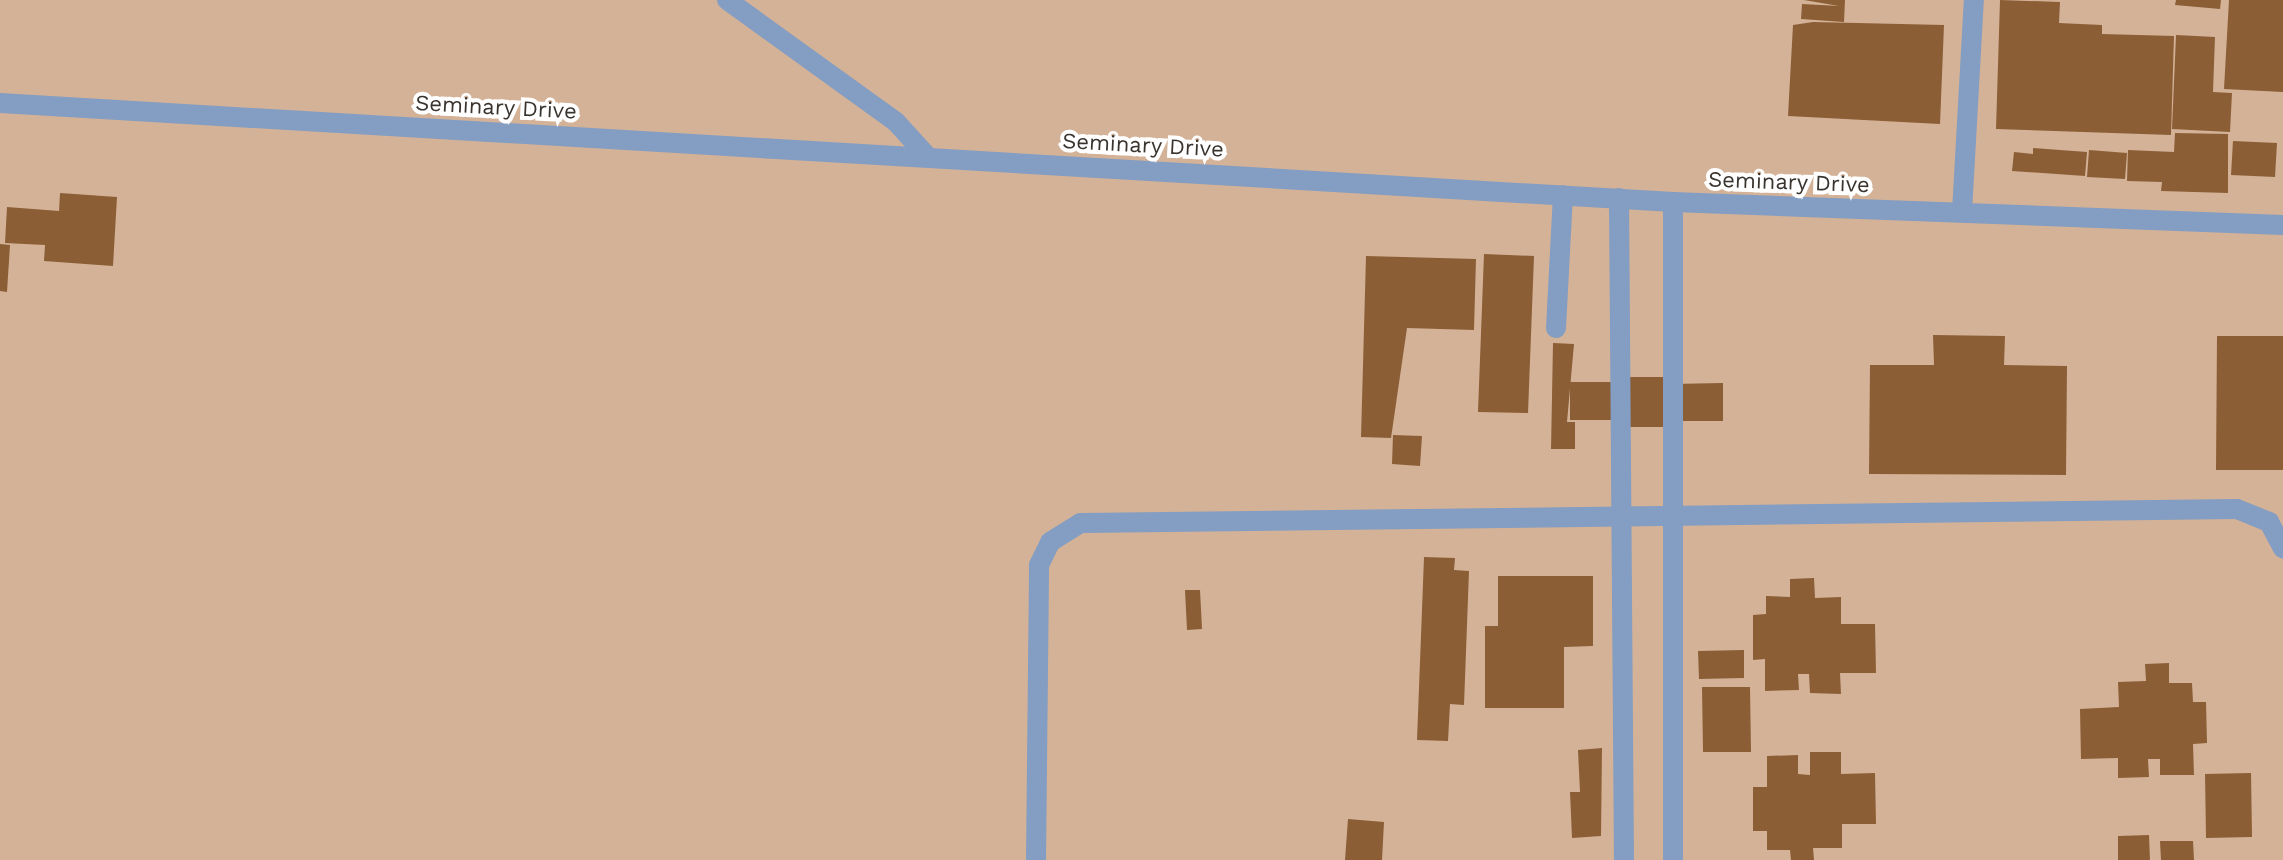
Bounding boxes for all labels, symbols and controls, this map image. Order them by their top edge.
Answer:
street label: Seminary Drive [414,90,578,124]
street label: Seminary Drive [1061,128,1225,162]
street label: Seminary Drive [1707,166,1871,198]

